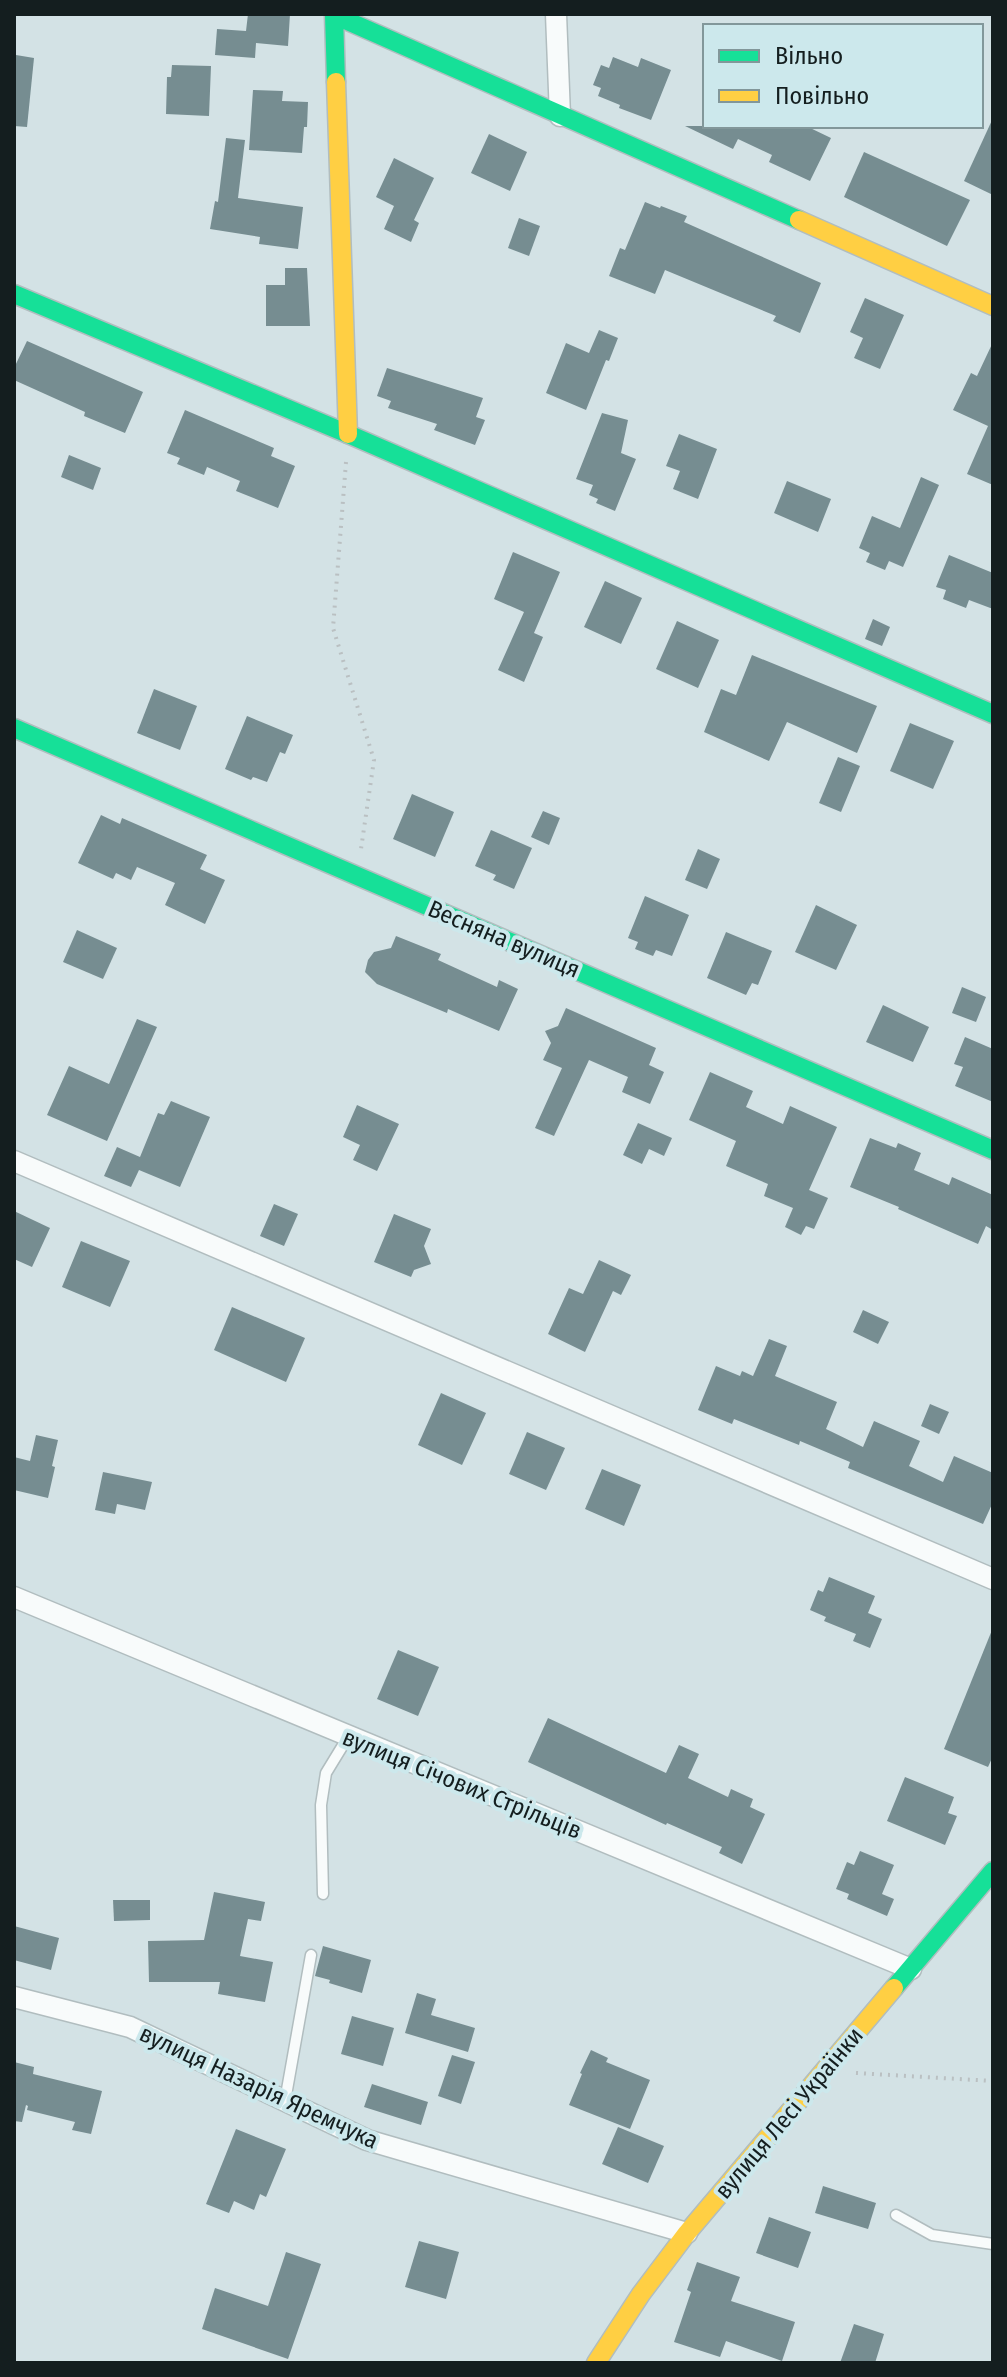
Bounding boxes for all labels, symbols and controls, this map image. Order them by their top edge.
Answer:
legend [703,24,983,128]
text: Вільно [775,42,843,70]
text: Повільно [775,82,869,110]
street label: Весняна вулиця [424,894,584,984]
street label: вулиця Січових Стрільців [338,1723,586,1845]
street label: вулиця Назарія Яремчука [135,2019,383,2155]
street label: вулиця Лесі Українки [709,2022,869,2204]

